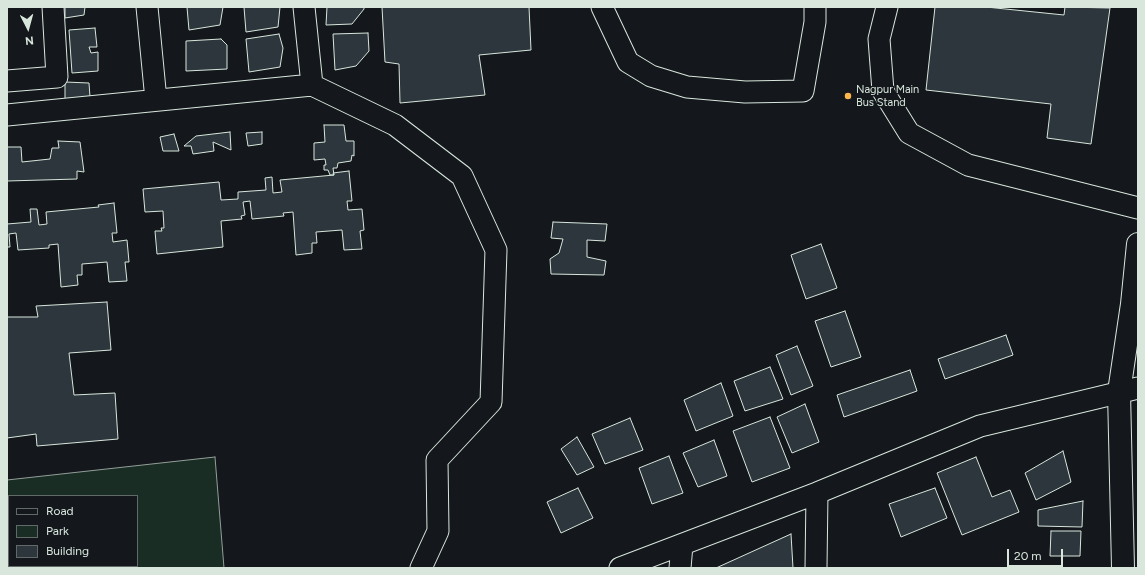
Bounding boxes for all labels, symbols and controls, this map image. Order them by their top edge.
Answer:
north arrow [8,8,48,48]
text: N [24,34,34,47]
place label: Nagpur Main Bus Stand [856,83,919,109]
marker: Nagpur Main Bus Stand [843,91,853,101]
legend [8,495,138,567]
text: Road [46,504,74,518]
text: Park [46,524,69,538]
scale bar [1009,541,1065,567]
text: Building [46,544,89,558]
text: 20 m [1014,549,1042,563]

